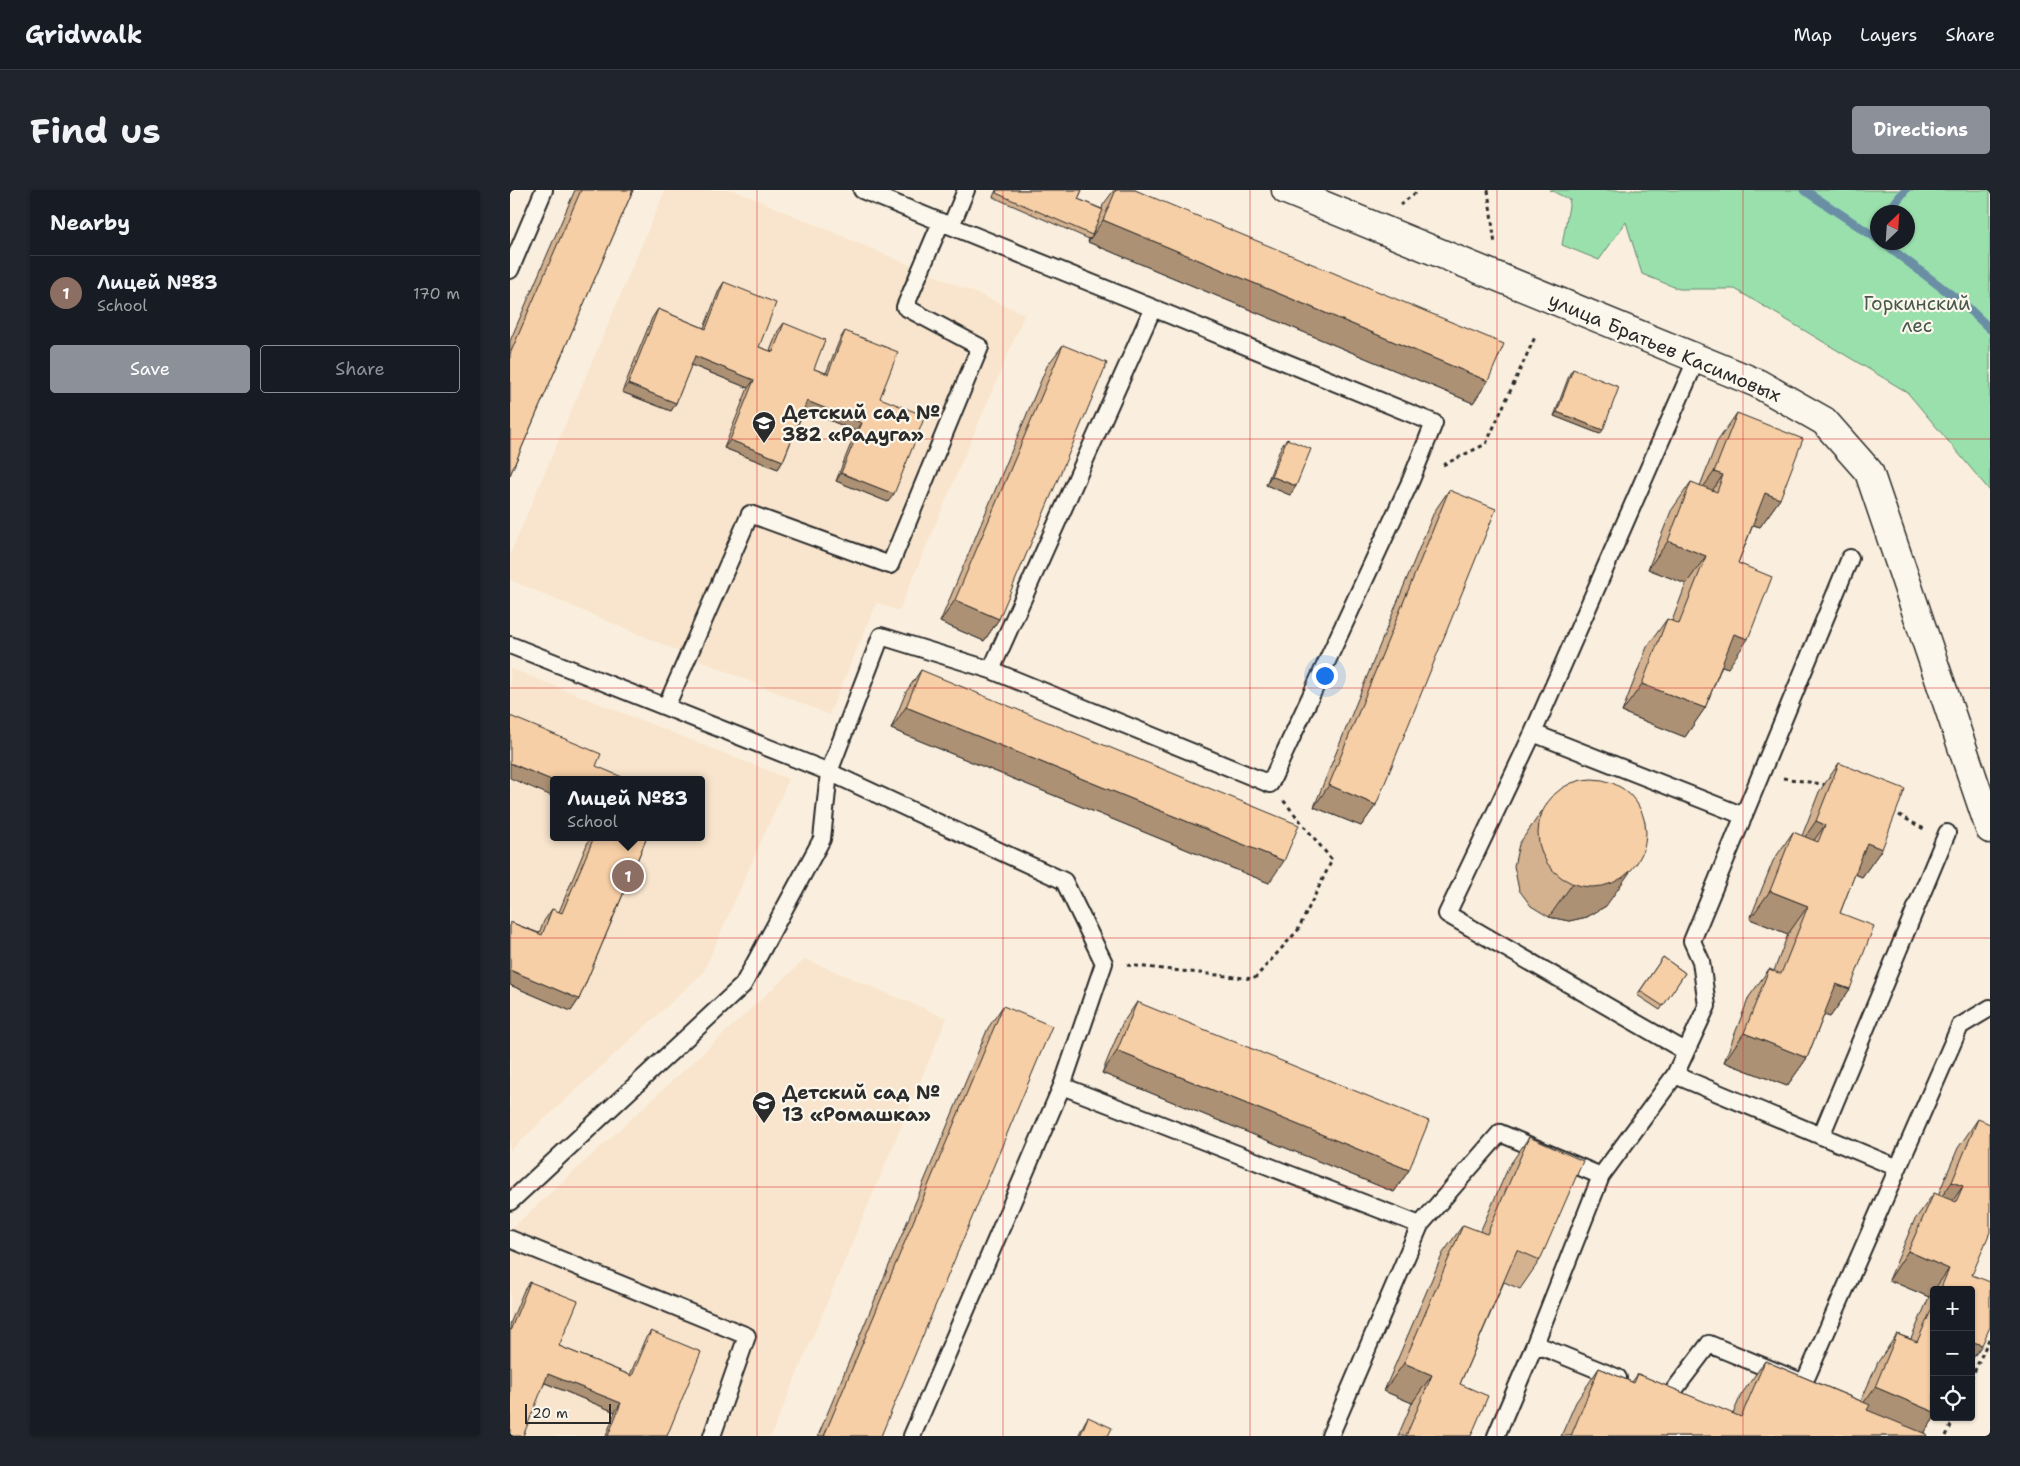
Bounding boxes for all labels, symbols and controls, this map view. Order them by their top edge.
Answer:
text: Gridwalk [25,19,142,51]
text: Map [1794,23,1832,47]
text: Layers [1860,23,1917,47]
text: Share [1945,23,1995,47]
button: Directions [1852,106,1990,154]
text: Find us [30,107,161,154]
north arrow [1870,205,1915,250]
text: Nearby [50,209,130,237]
text: Лицей №83 [97,270,217,295]
text: 1 [62,283,70,304]
text: 170 m [413,283,460,304]
street label: улица Братьев Касимовых [1545,287,1785,408]
park label: Горкинский лес [1864,291,1970,338]
text: School [97,295,147,316]
button: Save [50,345,250,393]
button: Share [260,345,460,393]
place label: Детский сад № 382 «Радуга» [782,400,940,447]
school or university icon: Детский сад № 382 «Радуга» [751,410,777,444]
your location [1312,663,1338,689]
popup [550,776,705,841]
text: Лицей №83 [567,786,688,811]
text: School [567,811,618,832]
pin: 1 [612,857,644,895]
place label: Детский сад № 13 «Ромашка» [782,1080,940,1127]
school or university icon: Детский сад № 13 «Ромашка» [751,1090,777,1124]
map controls [1930,1286,1975,1421]
button: + [1930,1286,1975,1331]
button: − [1930,1331,1975,1376]
button: locate [1930,1376,1975,1421]
scale bar [525,1401,611,1424]
text: 20 m [532,1404,568,1422]

